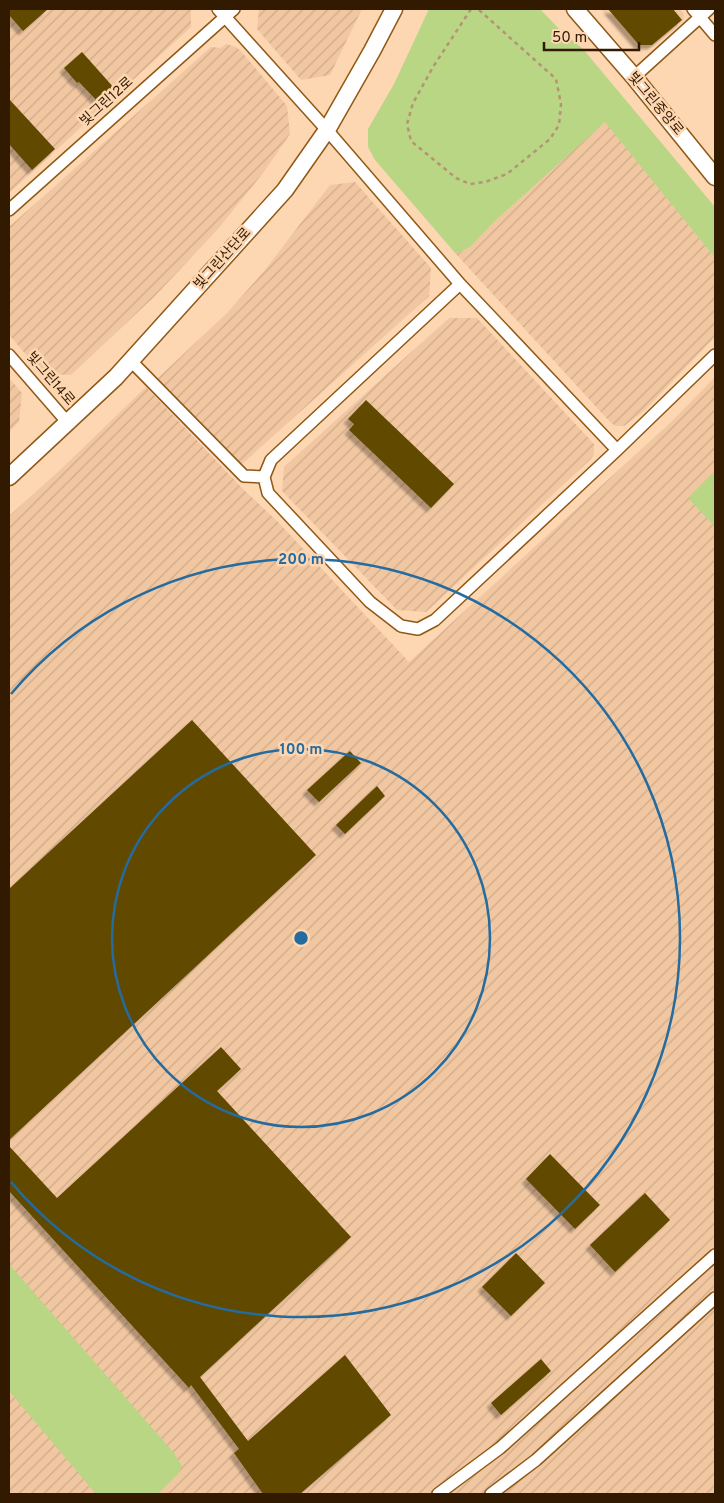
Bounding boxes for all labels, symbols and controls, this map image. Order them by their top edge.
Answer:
scale bar [544,20,639,52]
text: 50 m [552,29,587,48]
street label: 빛그린중앙로 [624,69,686,139]
street label: 빛그린12로 [77,74,137,130]
street label: 빛그린산단로 [191,225,255,293]
street label: 빛그린14로 [22,349,78,409]
text: 200 m [278,551,324,570]
text: 100 m [280,741,322,760]
centre of rings [292,929,310,947]

